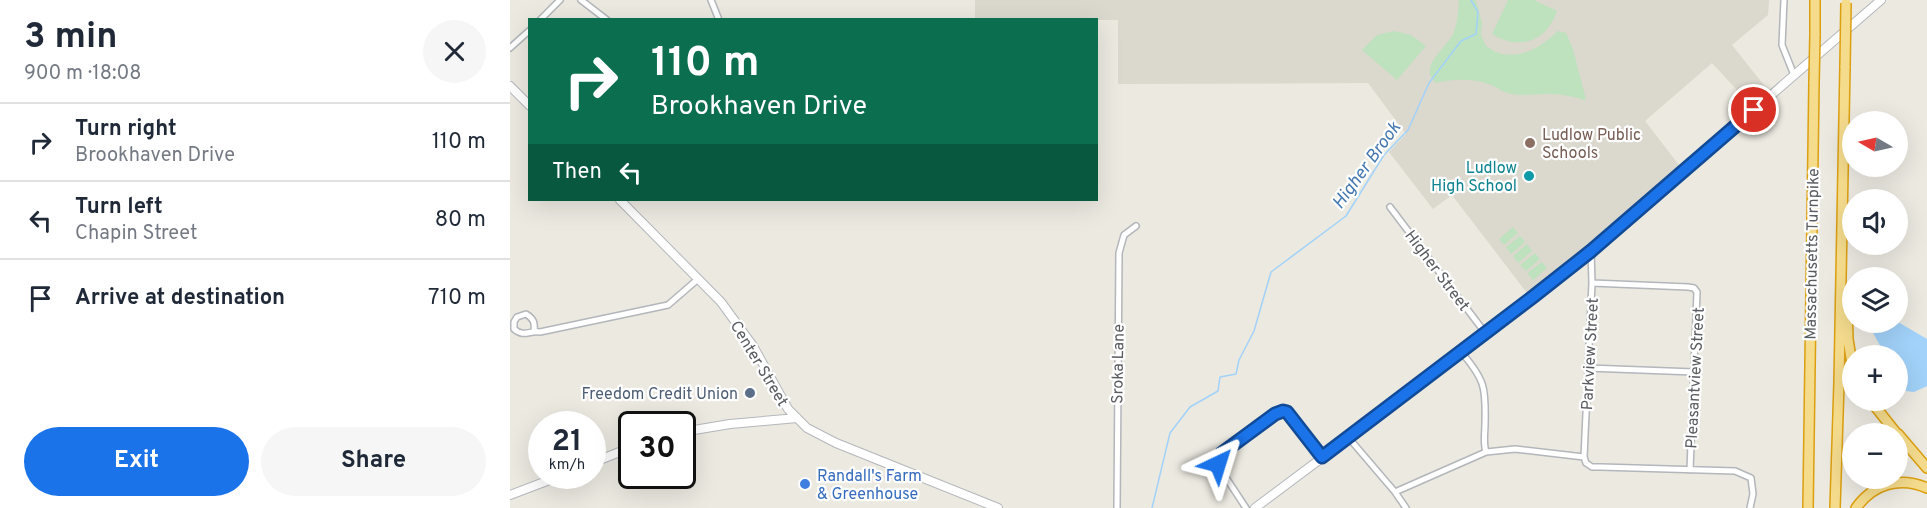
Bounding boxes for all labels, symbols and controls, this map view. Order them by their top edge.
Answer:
text: 3 min [24,15,118,61]
button: close [423,20,486,83]
text: 110 m [651,38,760,91]
icon: right [552,42,630,120]
text: 900 m · 18:08 [24,61,142,87]
pin [1728,84,1779,135]
text: Brookhaven Drive [651,90,867,124]
icon: arrive [1737,93,1770,126]
north arrow [1842,111,1908,177]
map controls [1842,111,1908,489]
text: Turn right [75,116,177,143]
water label: Higher Brook [1328,117,1407,214]
icon: right [24,126,57,159]
place label: Ludlow Public Schools [1542,126,1641,164]
text: 110 m [432,129,486,156]
marker: Ludlow Public Schools [1523,136,1537,150]
text: Brookhaven Drive [75,143,235,169]
icon: left [614,156,647,189]
text: Then [552,159,602,186]
place label: Ludlow High School [1431,159,1517,197]
street label: Massachusetts Turnpike [1802,168,1824,340]
marker: Ludlow High School [1522,169,1536,183]
button: sound [1842,189,1908,255]
text: Turn left [75,194,163,221]
icon: left [24,204,57,237]
text: 80 m [435,207,486,234]
text: Chapin Street [75,221,197,247]
street label: Higher Street [1399,227,1473,316]
button: layers [1842,267,1908,333]
icon: arrive [24,282,57,315]
text: Arrive at destination [75,285,285,312]
text: 710 m [428,285,486,312]
street label: Parkview Street [1578,297,1604,411]
street label: Pleasantview Street [1682,307,1710,449]
street label: Center Street [725,317,792,411]
street label: Sroka Lane [1108,324,1130,404]
button: + [1842,345,1908,411]
place label: Freedom Credit Union [582,385,738,405]
marker: Freedom Credit Union [743,386,757,400]
speed limit sign: 30 [618,411,696,489]
button: − [1842,423,1908,489]
text: 21 [552,424,582,461]
button: Exit [24,427,249,496]
button: Share [261,427,486,496]
position arrow [1186,432,1250,496]
text: km/h [549,456,585,475]
place label: Randall's Farm & Greenhouse [817,467,922,505]
marker: Randall's Farm & Greenhouse [798,477,812,491]

